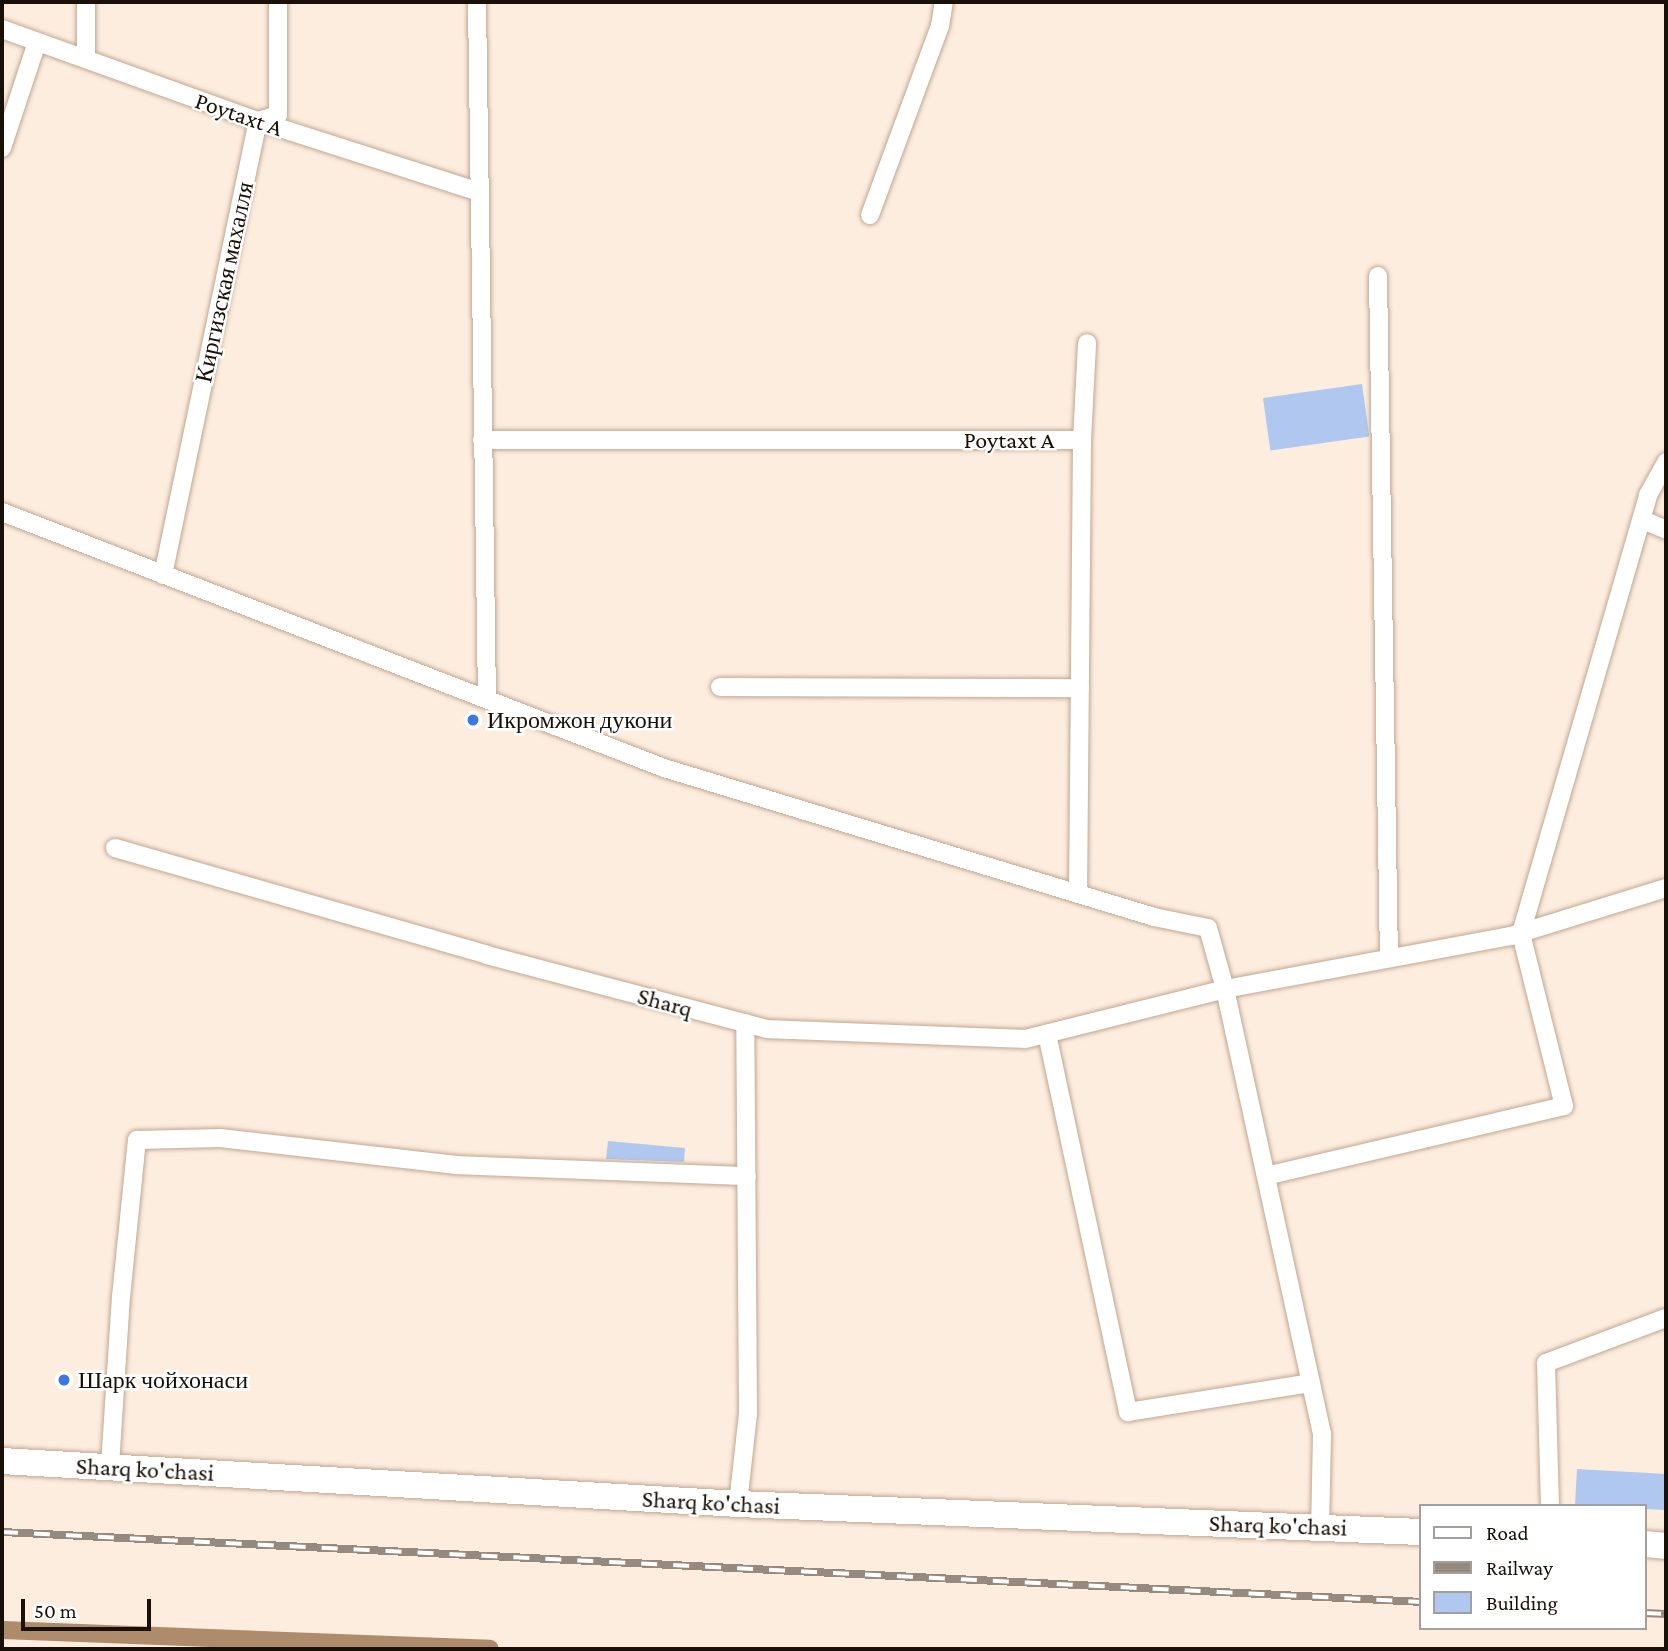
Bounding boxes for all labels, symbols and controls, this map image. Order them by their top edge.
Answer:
street label: Poytaxt A [191,86,287,142]
street label: Киргизская махалля [189,179,259,385]
street label: Poytaxt A [964,426,1054,454]
place label: Икромжон дукони [487,706,672,734]
marker: Икромжон дукони [465,712,481,728]
street label: Sharq [634,981,696,1023]
place label: Шарк чойхонаси [78,1366,248,1394]
marker: Шарк чойхонаси [56,1372,72,1388]
street label: Sharq ko'chasi [75,1451,215,1487]
street label: Sharq ko'chasi [641,1484,781,1520]
legend [1420,1504,1647,1630]
street label: Sharq ko'chasi [1208,1508,1348,1542]
text: Road [1486,1521,1529,1545]
text: Railway [1486,1556,1553,1580]
scale bar [24,1584,154,1628]
text: Building [1486,1591,1558,1615]
text: 50 m [34,1599,77,1623]

